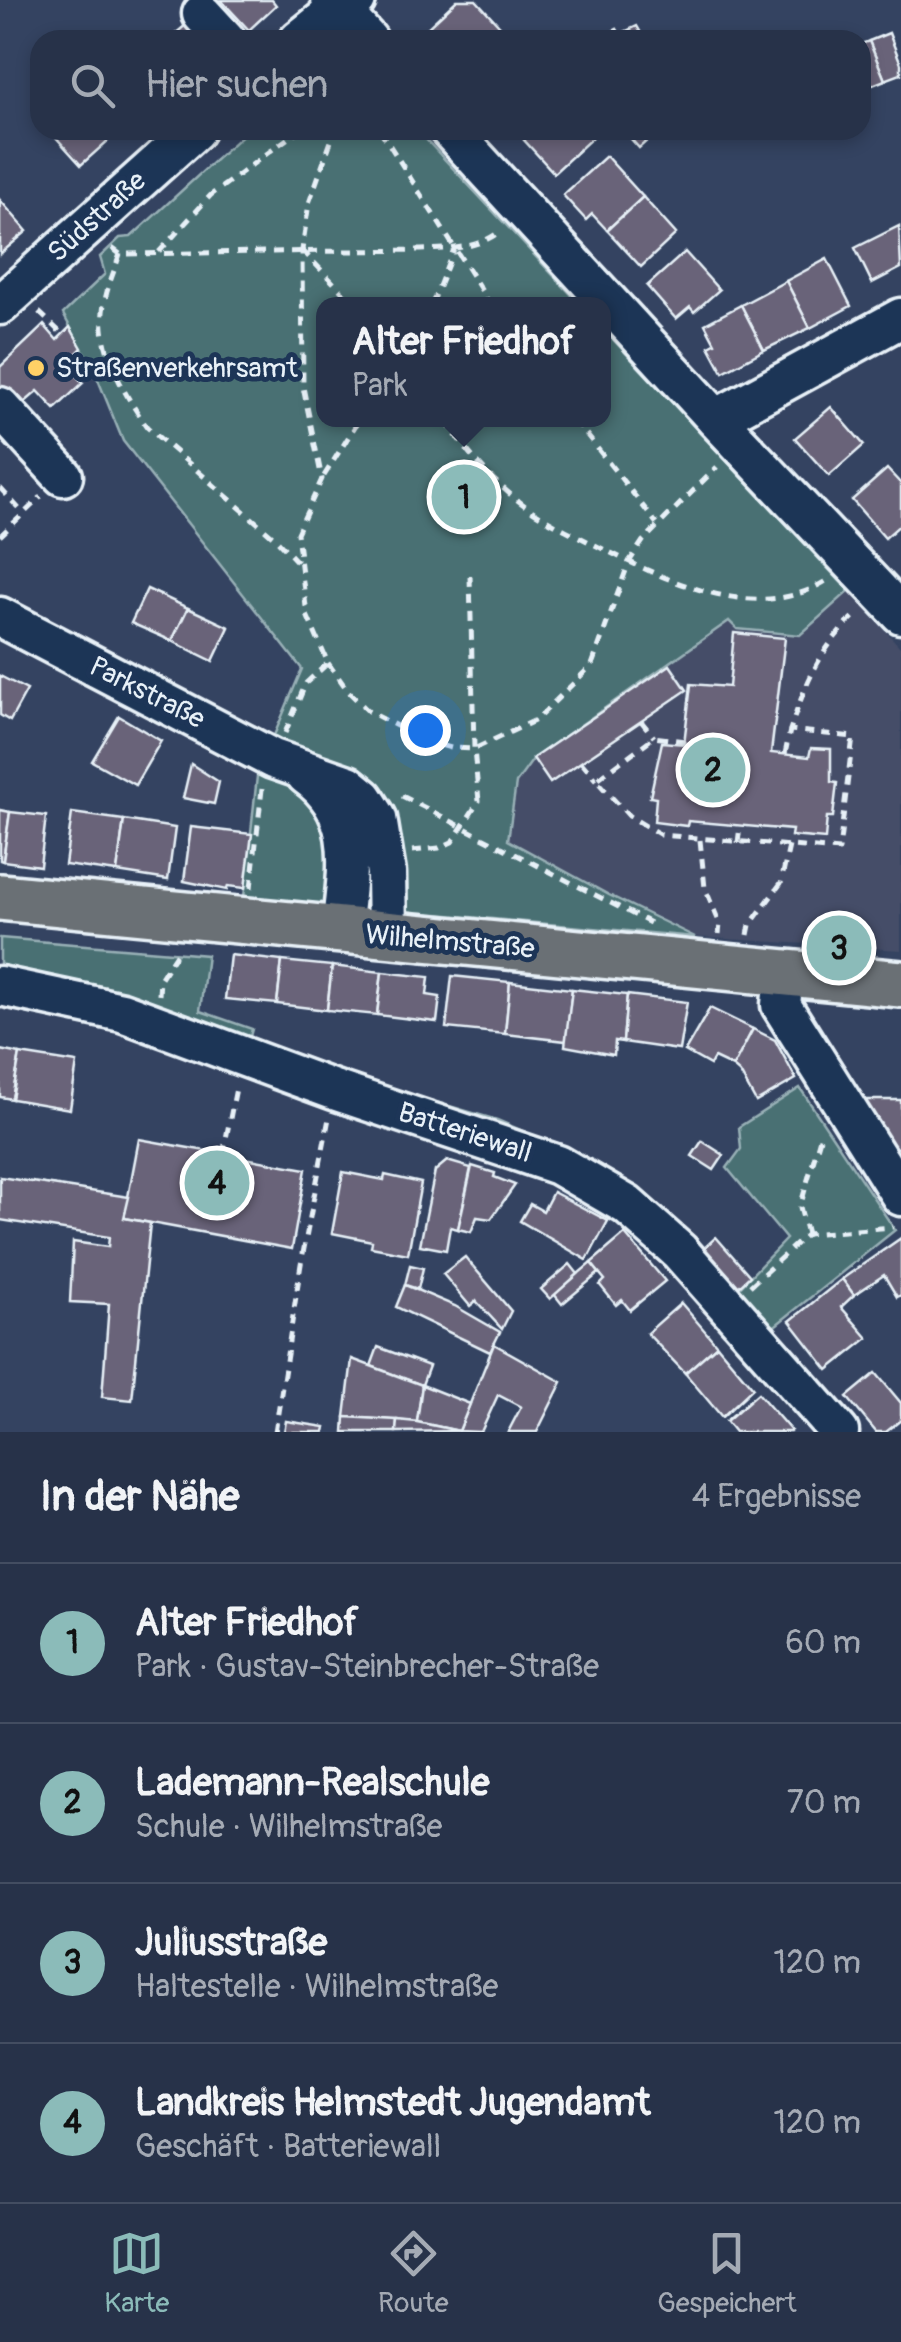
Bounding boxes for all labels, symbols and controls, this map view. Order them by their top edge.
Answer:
search box [30,30,871,140]
icon: search [65,58,120,113]
text: Hier suchen [145,61,328,109]
street label: Südstraße [41,164,154,270]
popup [316,297,611,427]
text: Alter Friedhof [352,318,575,366]
place label: Straßenverkehrsamt [56,351,298,386]
marker: Straßenverkehrsamt [25,357,47,379]
text: Park [352,366,408,406]
pin: 1 [432,460,496,534]
street label: Parkstraße [83,649,211,737]
your location [400,705,451,756]
pin: 2 [680,732,746,808]
pin: 3 [806,910,872,986]
street label: Wilhelmstraße [364,917,536,967]
street label: Batteriewall [394,1095,536,1171]
pin: 4 [184,1146,250,1220]
text: In der Nähe [40,1471,239,1523]
text: 4 Ergebnisse [692,1477,861,1517]
text: Alter Friedhof [135,1599,359,1647]
text: 1 [66,1623,79,1663]
text: 60 m [785,1623,861,1663]
text: Park · Gustav-Steinbrecher-Straße [135,1647,599,1687]
text: Lademann-Realschule [135,1759,489,1807]
text: 2 [64,1783,81,1823]
text: 70 m [787,1783,861,1823]
text: Schule · Wilhelmstraße [135,1807,442,1847]
text: Juliusstraße [135,1919,327,1967]
text: 3 [64,1943,81,1983]
text: 120 m [773,1943,861,1983]
text: Haltestelle · Wilhelmstraße [135,1967,498,2007]
text: Landkreis Helmstedt Jugendamt [135,2079,650,2127]
text: 4 [63,2103,82,2143]
text: 120 m [773,2103,861,2143]
text: Geschäft · Batteriewall [135,2127,441,2167]
tab: Karte [104,2226,169,2321]
tab: Route [378,2226,449,2321]
tab: Gespeichert [657,2226,797,2321]

